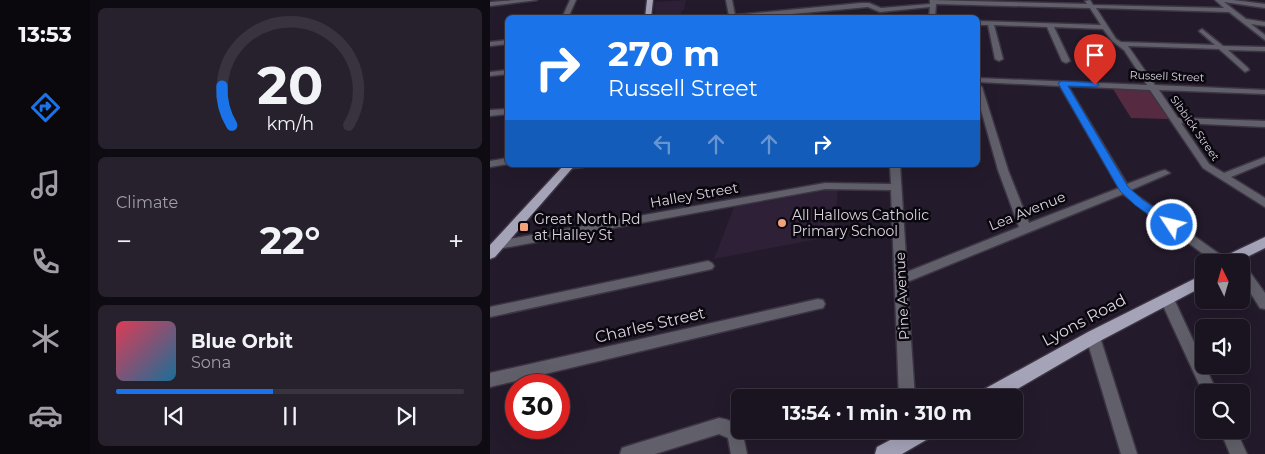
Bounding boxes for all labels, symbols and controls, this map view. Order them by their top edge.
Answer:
text: 13:53 [18,21,72,48]
text: 270 m [608,32,720,75]
pin [1074,34,1116,85]
icon: right [525,35,590,100]
icon: arrive [1081,41,1109,69]
text: 20 [257,54,323,117]
street label: Russell Street [1129,68,1205,84]
text: Russell Street [608,75,758,102]
icon: directions [28,90,63,125]
street label: Sibbick Street [1167,93,1223,164]
text: km/h [266,113,314,134]
icon: left [649,130,677,158]
icon: ahead [702,130,730,158]
icon: ahead [755,130,783,158]
icon: right [808,130,836,158]
icon: music [28,167,63,202]
street label: Halley Street [649,178,740,212]
street label: Lea Avenue [986,187,1068,235]
text: Climate [116,193,178,212]
position arrow [1145,198,1197,250]
place label: All Hallows Catholic Primary School [792,206,929,240]
place label: Great North Rd at Halley St [534,210,641,244]
text: 22° [260,217,320,264]
marker: All Hallows Catholic Primary School [776,217,788,229]
marker: Great North Rd at Halley St [518,221,530,233]
text: − [116,224,132,258]
text: + [448,224,464,258]
icon: phone [28,244,63,279]
street label: Pine Avenue [891,251,913,341]
north arrow [1195,254,1250,309]
map controls [1195,254,1250,439]
street label: Lyons Road [1039,290,1129,350]
street label: Charles Street [593,303,707,347]
button: sound [1195,319,1250,374]
icon: climate [28,321,63,356]
text: Blue Orbit [191,330,293,353]
text: Sona [191,353,231,372]
speed limit sign: 30 [505,374,570,439]
button: search [1195,384,1250,439]
icon: car [28,398,63,433]
icon: previous [160,402,188,430]
icon: pause [276,402,304,430]
icon: next [392,402,420,430]
text: 13:54 · 1 min · 310 m [782,402,972,425]

